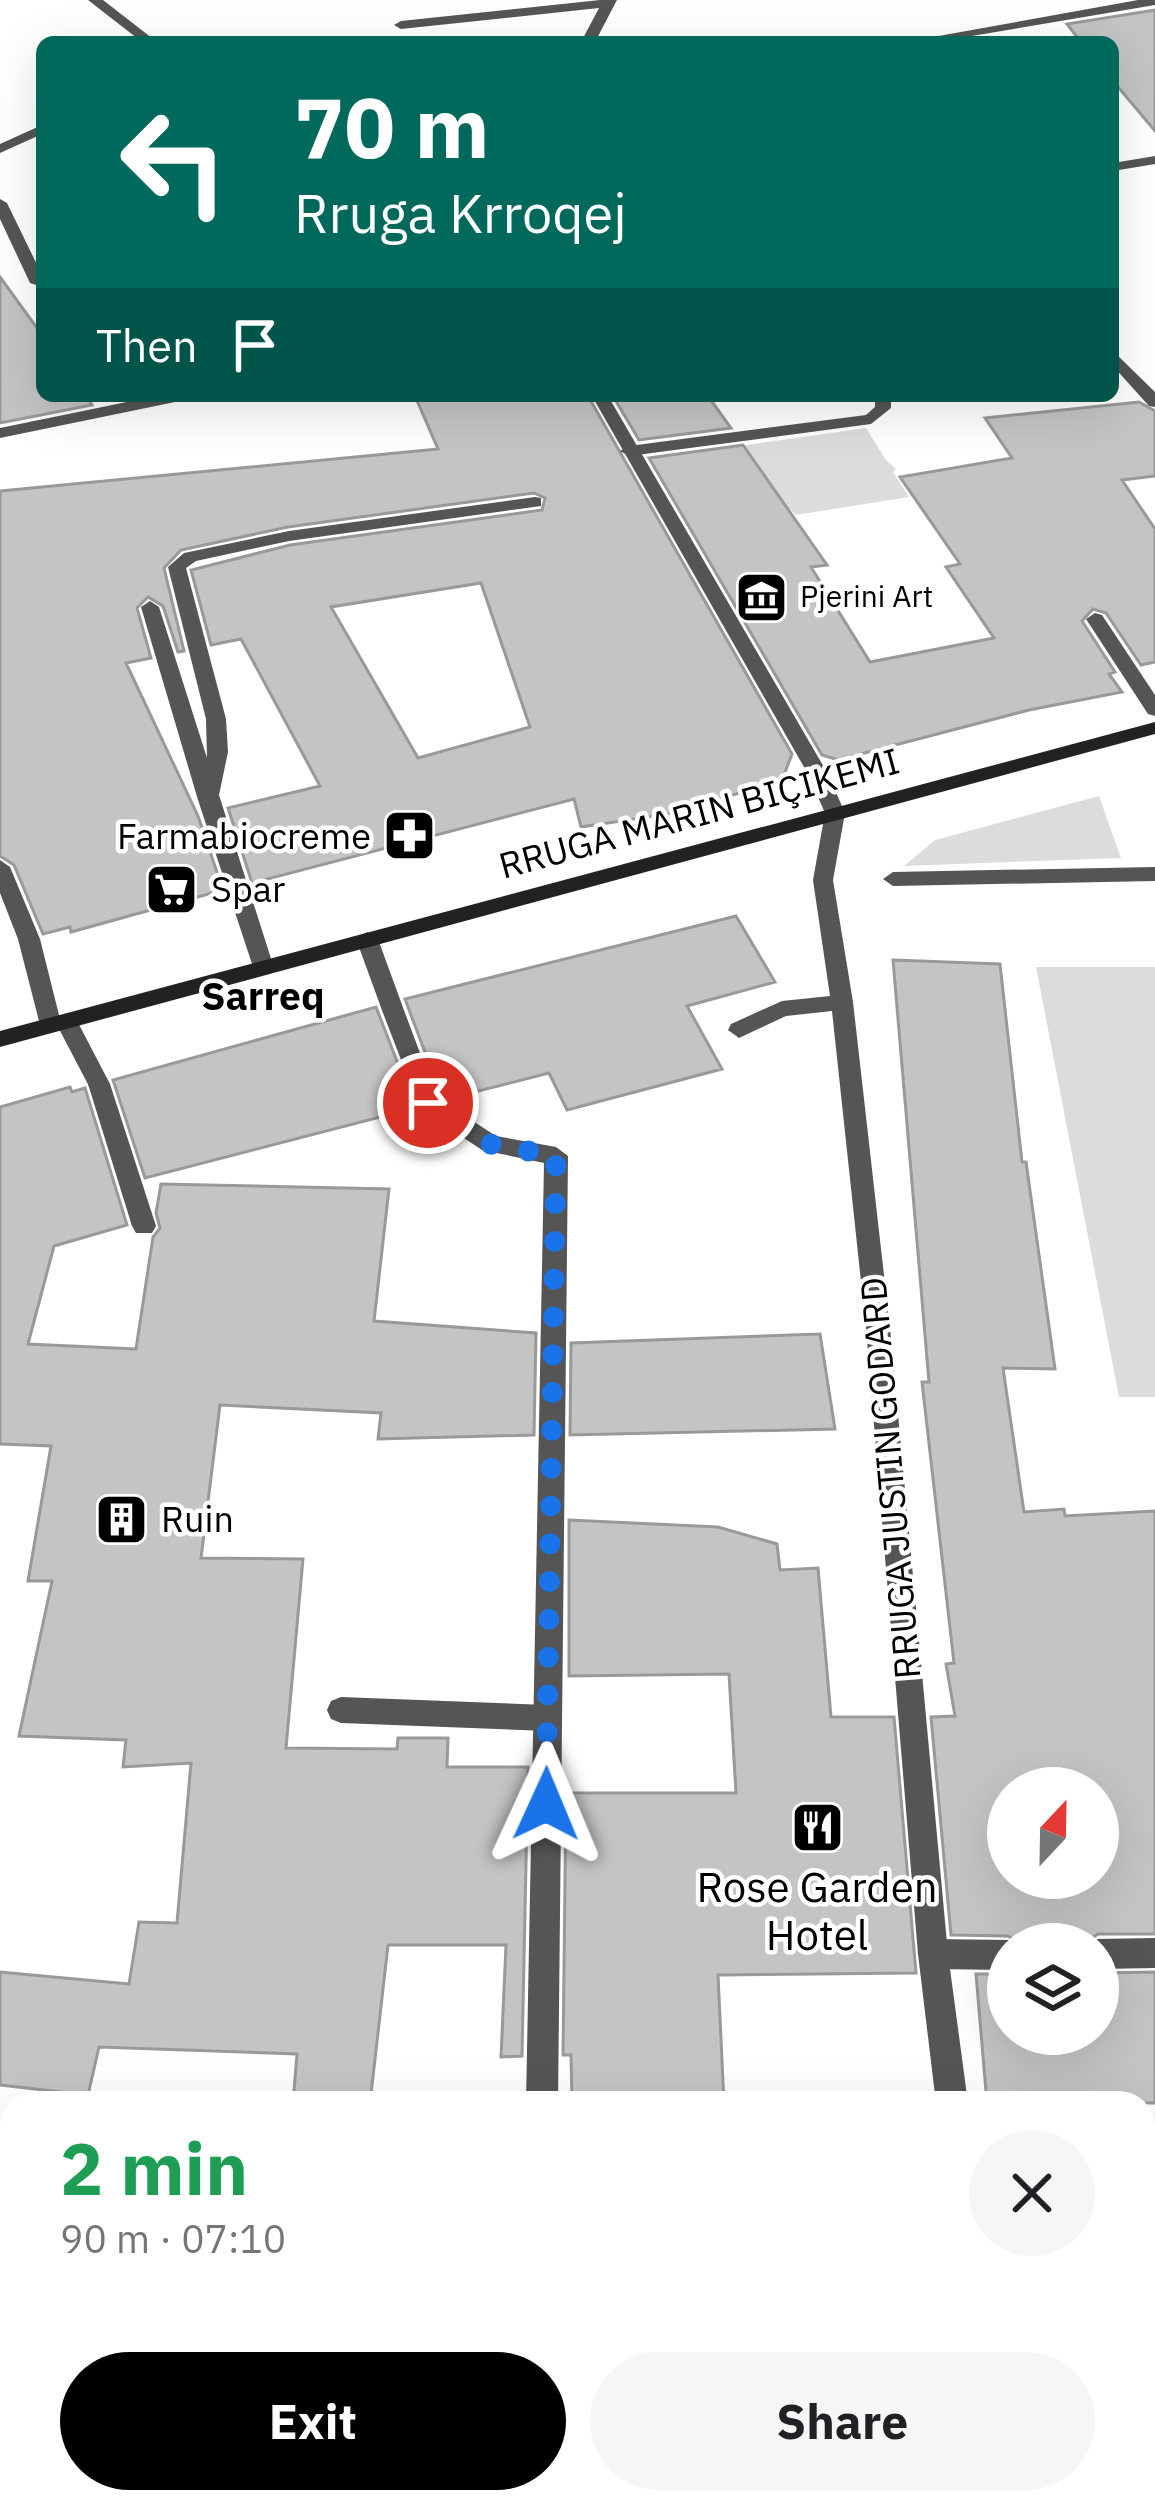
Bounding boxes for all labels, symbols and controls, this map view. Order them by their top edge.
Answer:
text: 70 m [294,72,490,181]
icon: left [96,84,252,240]
text: Rruga Krroqej [294,178,627,248]
icon: arrive [222,312,288,378]
text: Then [96,316,198,374]
museum icon: Pjerini Art [733,569,789,625]
place label: Pjerini Art [800,576,933,615]
street label: RRUGA MARIN BIÇIKEMI [494,736,904,889]
pharmacy icon: Farmabiocreme [382,808,438,864]
place label: Farmabiocreme [117,812,371,859]
supermarket icon: Spar [144,861,200,917]
place label: Spar [211,865,285,912]
district label: Sarreq [201,970,325,1021]
pin [377,1052,479,1154]
icon: arrive [395,1070,461,1136]
street label: RRUGA JUSTIN GODARD [849,1275,930,1681]
building icon: Ruin [94,1491,150,1547]
place label: Ruin [161,1495,234,1542]
position arrow [483,1741,609,1867]
north arrow [987,1767,1119,1899]
map controls [987,1767,1119,2055]
restaurant icon: Rose Garden Hotel [789,1800,845,1856]
place label: Rose Garden Hotel [696,1859,938,1962]
button: layers [987,1923,1119,2055]
text: 2 min [60,2121,248,2215]
button: close [969,2130,1095,2256]
text: 90 m · 07:10 [60,2213,286,2264]
button: Exit [60,2352,566,2490]
button: Share [590,2352,1095,2490]

